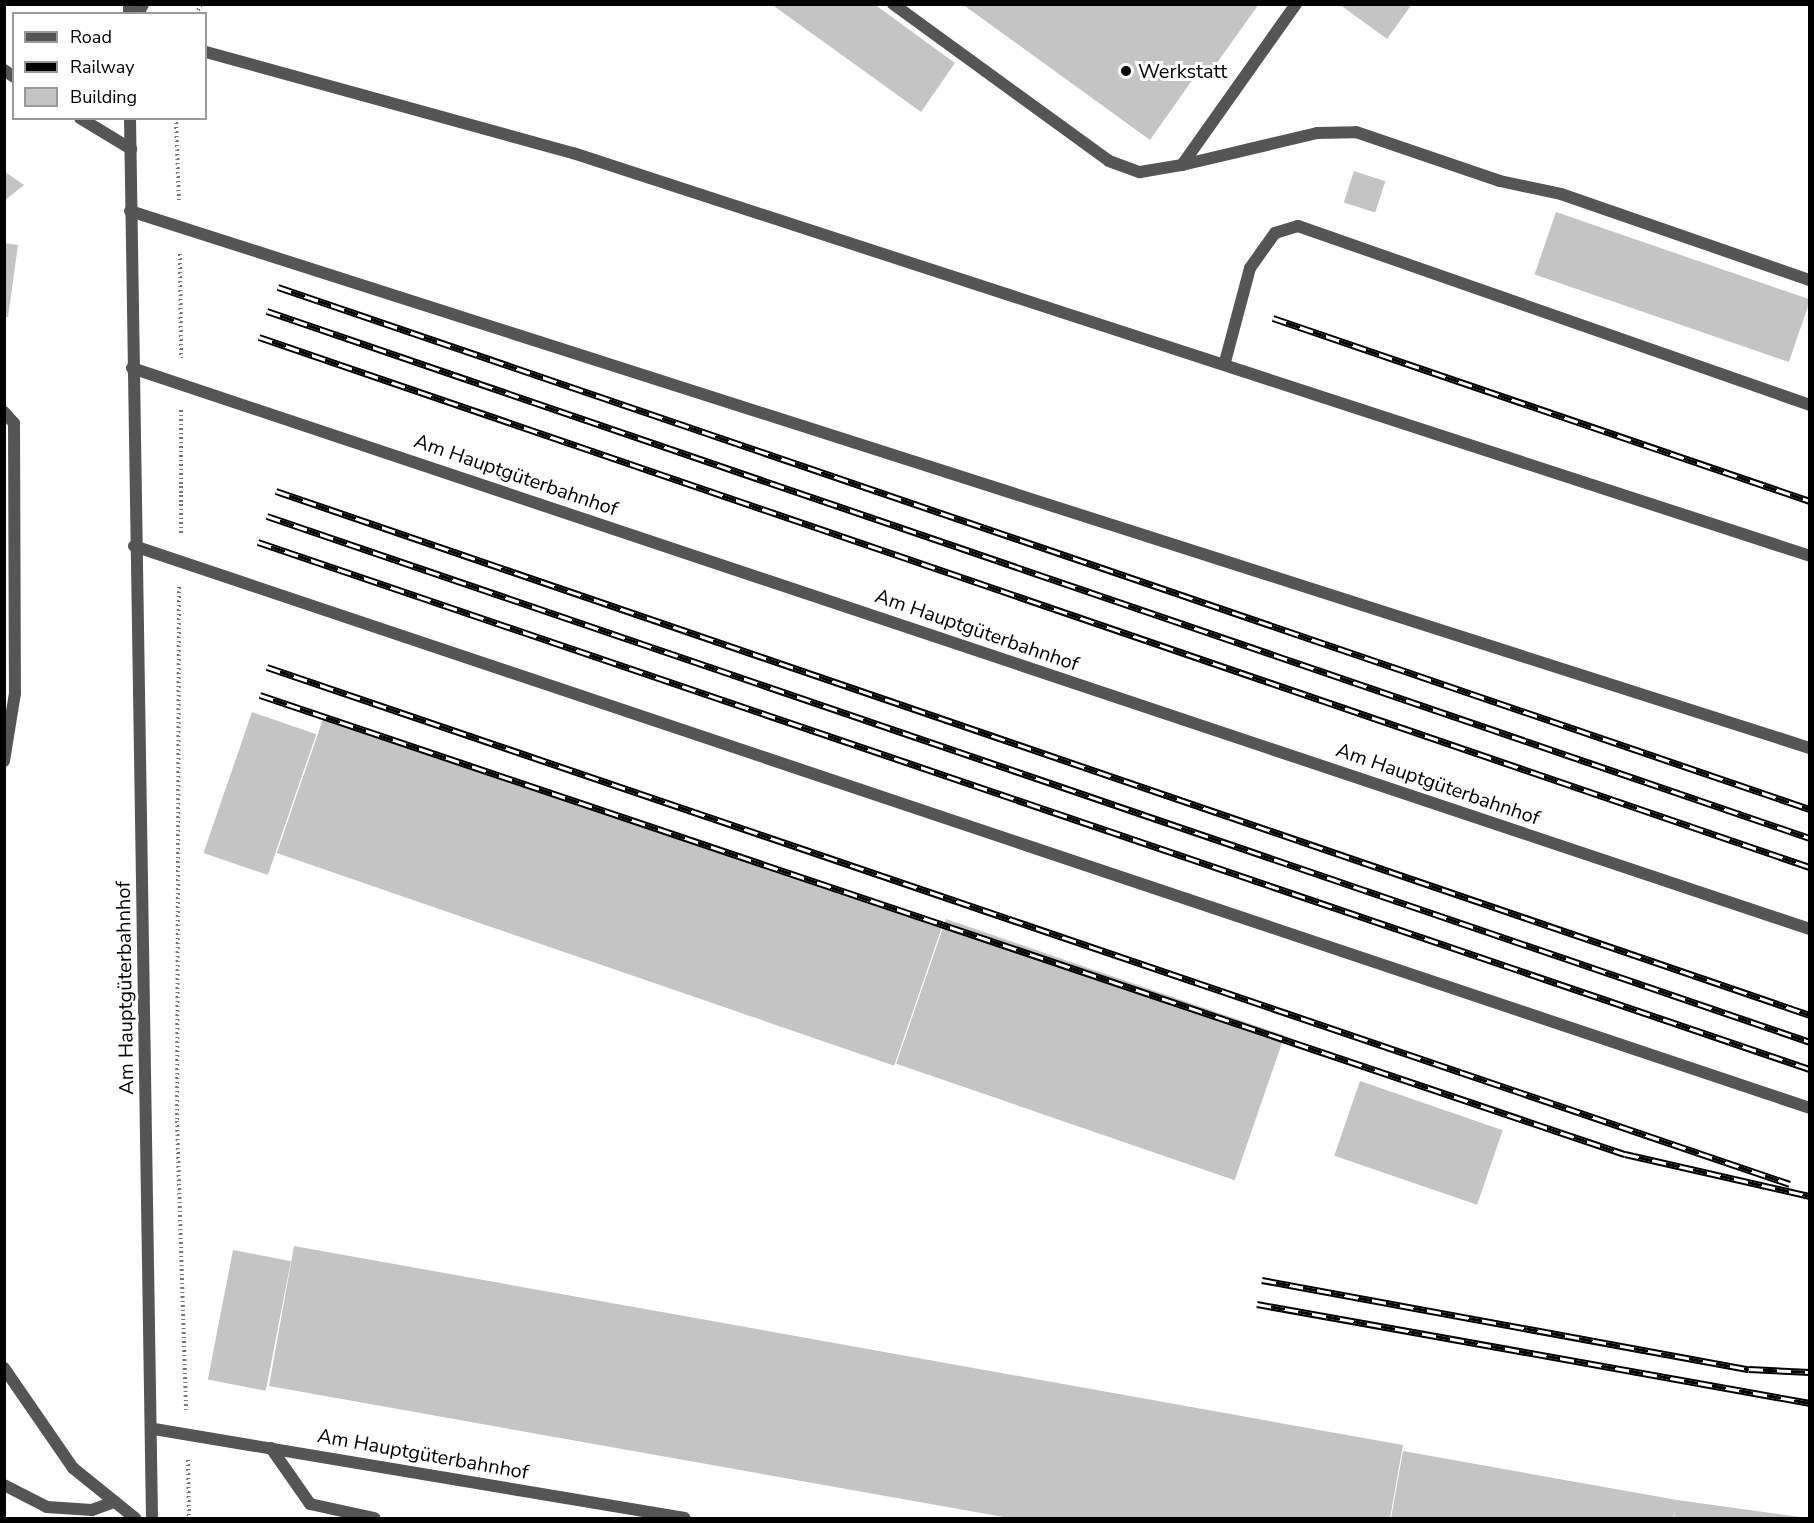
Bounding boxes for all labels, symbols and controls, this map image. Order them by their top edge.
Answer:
legend [12,12,207,120]
text: Road [70,25,112,49]
text: Railway [70,55,135,79]
place label: Werkstatt [1138,59,1227,83]
marker: Werkstatt [1119,64,1133,78]
text: Building [70,85,137,109]
street label: Am Hauptgüterbahnhof [411,429,621,521]
street label: Am Hauptgüterbahnhof [872,584,1082,676]
street label: Am Hauptgüterbahnhof [1333,738,1543,830]
street label: Am Hauptgüterbahnhof [111,881,139,1095]
street label: Am Hauptgüterbahnhof [316,1424,530,1484]

